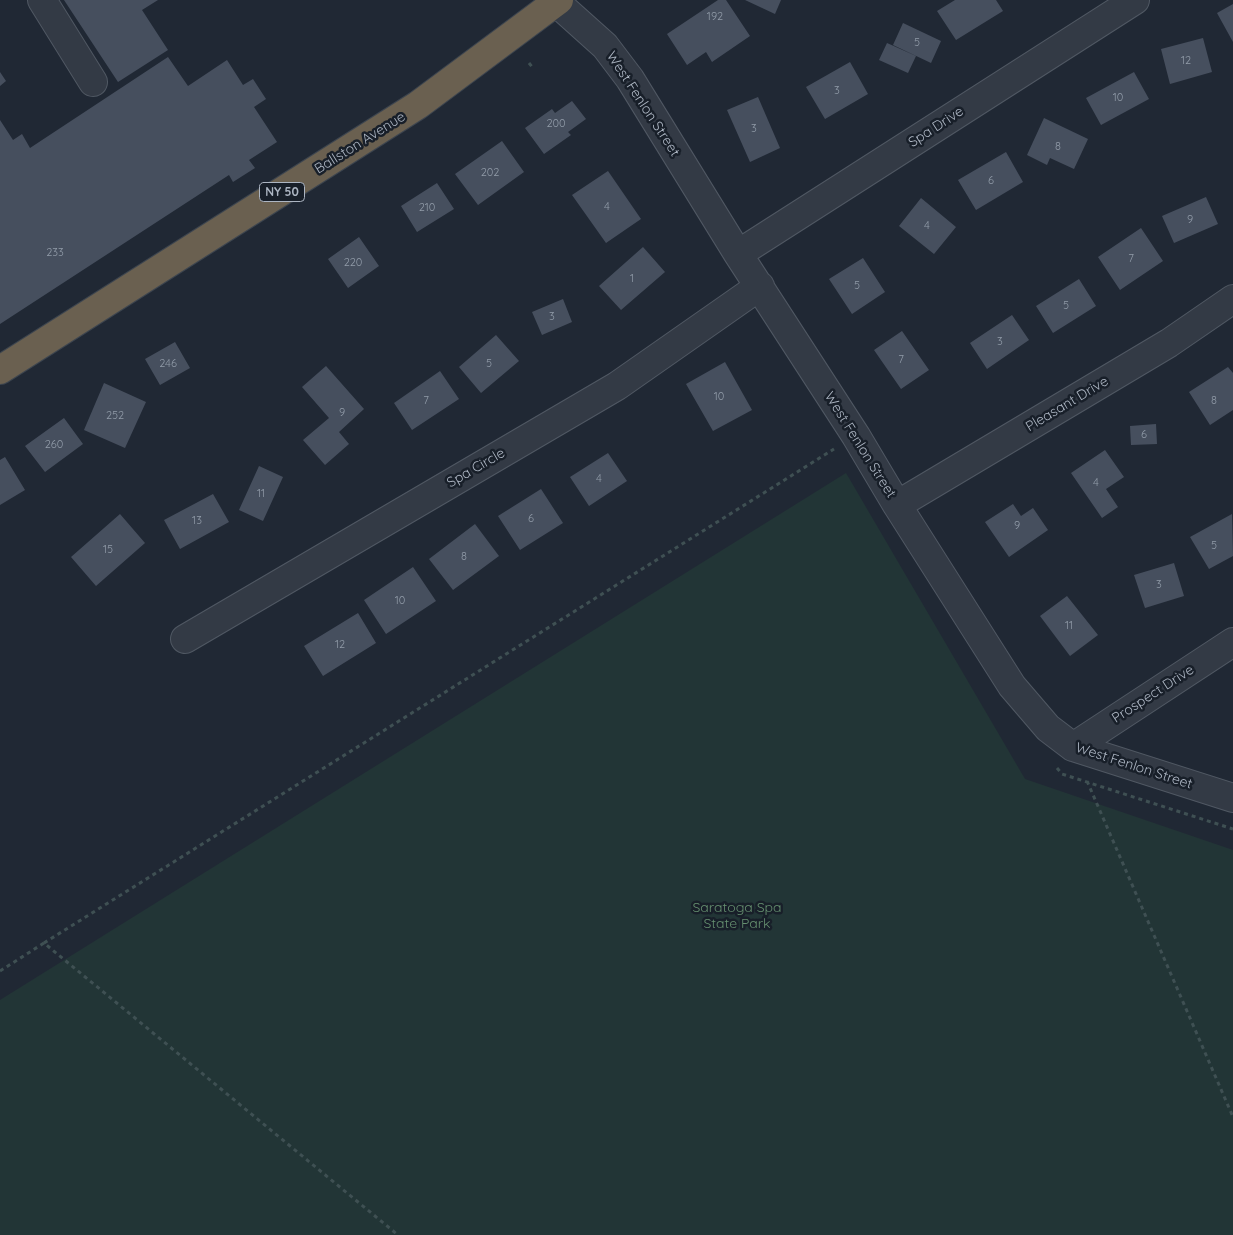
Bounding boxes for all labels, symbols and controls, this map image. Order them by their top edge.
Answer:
house number: 192 [707,10,723,24]
house number: 5 [914,36,920,50]
street label: West Fenlon Street [603,48,683,160]
house number: 12 [1181,54,1191,68]
house number: 3 [834,84,840,98]
house number: 10 [1113,91,1123,105]
street label: Spa Drive [905,103,967,151]
street label: Ballston Avenue [312,108,408,178]
house number: 200 [546,117,566,131]
house number: 3 [751,122,757,136]
house number: 8 [1055,140,1061,154]
house number: 202 [481,166,499,180]
house number: 6 [988,174,994,188]
road number: NY 50 [260,182,304,202]
house number: 4 [604,200,610,214]
house number: 210 [419,201,435,215]
house number: 9 [1187,213,1193,227]
house number: 4 [924,219,930,233]
house number: 233 [46,246,64,260]
house number: 7 [1128,252,1134,266]
house number: 220 [344,256,362,270]
house number: 1 [630,272,634,286]
house number: 5 [854,279,860,293]
house number: 5 [1063,299,1069,313]
house number: 3 [549,310,555,324]
house number: 3 [997,335,1003,349]
house number: 7 [898,353,904,367]
house number: 246 [159,357,177,371]
house number: 5 [486,357,492,371]
street label: Pleasant Drive [1023,373,1111,435]
street label: West Fenlon Street [821,389,899,501]
house number: 10 [714,390,724,404]
house number: 7 [423,394,429,408]
house number: 8 [1211,394,1217,408]
house number: 9 [339,406,345,420]
house number: 252 [106,409,124,423]
house number: 6 [1141,428,1147,442]
house number: 260 [45,438,63,452]
street label: Spa Circle [444,445,508,491]
house number: 4 [596,472,602,486]
house number: 4 [1093,476,1099,490]
house number: 11 [257,487,265,501]
house number: 6 [528,512,534,526]
house number: 13 [192,514,202,528]
house number: 9 [1014,519,1020,533]
house number: 5 [1211,539,1217,553]
house number: 15 [103,543,113,557]
house number: 8 [461,550,467,564]
house number: 3 [1156,578,1162,592]
house number: 10 [395,594,405,608]
house number: 11 [1065,619,1073,633]
house number: 12 [335,638,345,652]
street label: Prospect Drive [1109,661,1197,727]
street label: West Fenlon Street [1073,739,1195,793]
park label: Saratoga Spa State Park [693,900,781,932]

